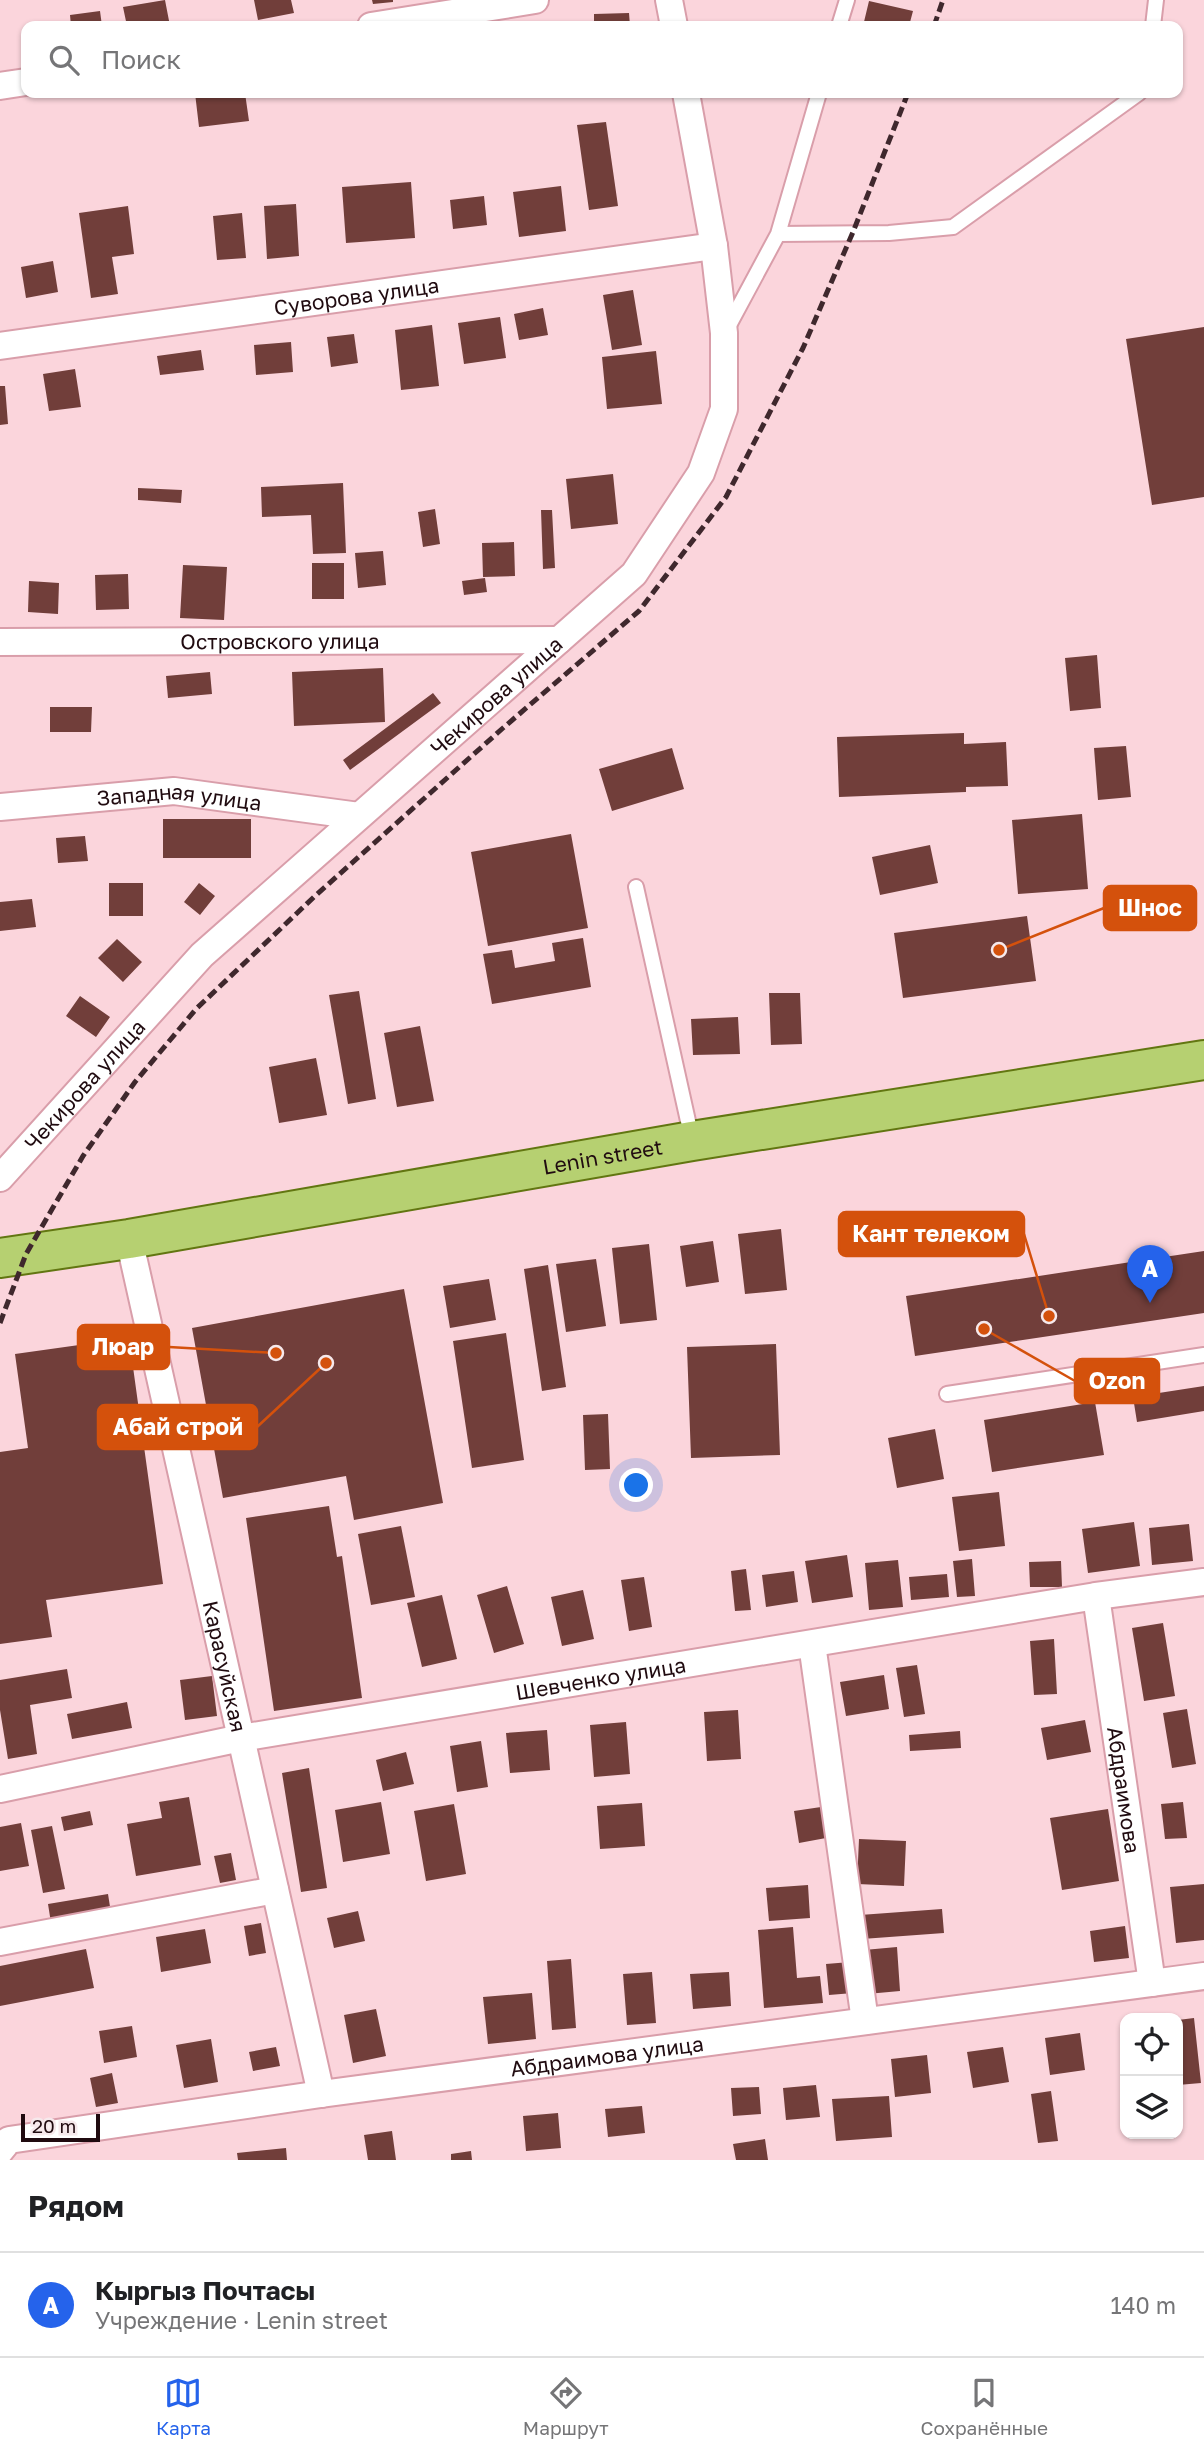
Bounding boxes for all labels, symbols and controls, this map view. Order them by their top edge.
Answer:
search box [21,21,1183,98]
icon: search [45,41,83,79]
text: Поиск [101,44,181,75]
street label: Суворова улица [272,272,441,320]
street label: Островского улица [180,628,380,654]
street label: Чекирова улица [425,631,567,761]
street label: Западная улица [95,778,263,816]
callout: Шнос [1104,886,1196,930]
text: Шнос [1118,893,1182,921]
street label: Чекирова улица [19,1014,150,1155]
street label: Lenin street [541,1133,664,1180]
callout: Кант телеком [839,1212,1024,1256]
text: Кант телеком [852,1219,1010,1247]
pin: A [1127,1245,1173,1303]
callout: Люар [78,1325,169,1369]
text: Люар [92,1332,154,1360]
callout: Ozon [1075,1359,1159,1403]
text: Ozon [1089,1366,1145,1394]
callout: Абай строй [98,1405,257,1449]
text: Абай строй [113,1412,243,1440]
your location [619,1468,653,1502]
street label: Карасуйская [198,1598,252,1735]
street label: Шевченко улица [514,1651,688,1705]
street label: Абдраимова [1102,1725,1146,1855]
map controls [1120,2013,1183,2139]
button: locate [1120,2013,1183,2076]
street label: Абдраимова улица [509,2030,705,2082]
button: layers [1120,2076,1183,2139]
scale bar [21,2111,100,2143]
text: 20 m [32,2114,76,2137]
text: Рядом [28,2188,124,2224]
text: Кыргыз Почтасы [95,2275,315,2306]
text: A [43,2291,59,2319]
text: 140 m [1110,2291,1176,2319]
text: Учреждение · Lenin street [95,2306,388,2334]
tab: Карта [156,2374,211,2439]
tab: Маршрут [523,2374,609,2439]
tab: Сохранённые [921,2374,1048,2439]

